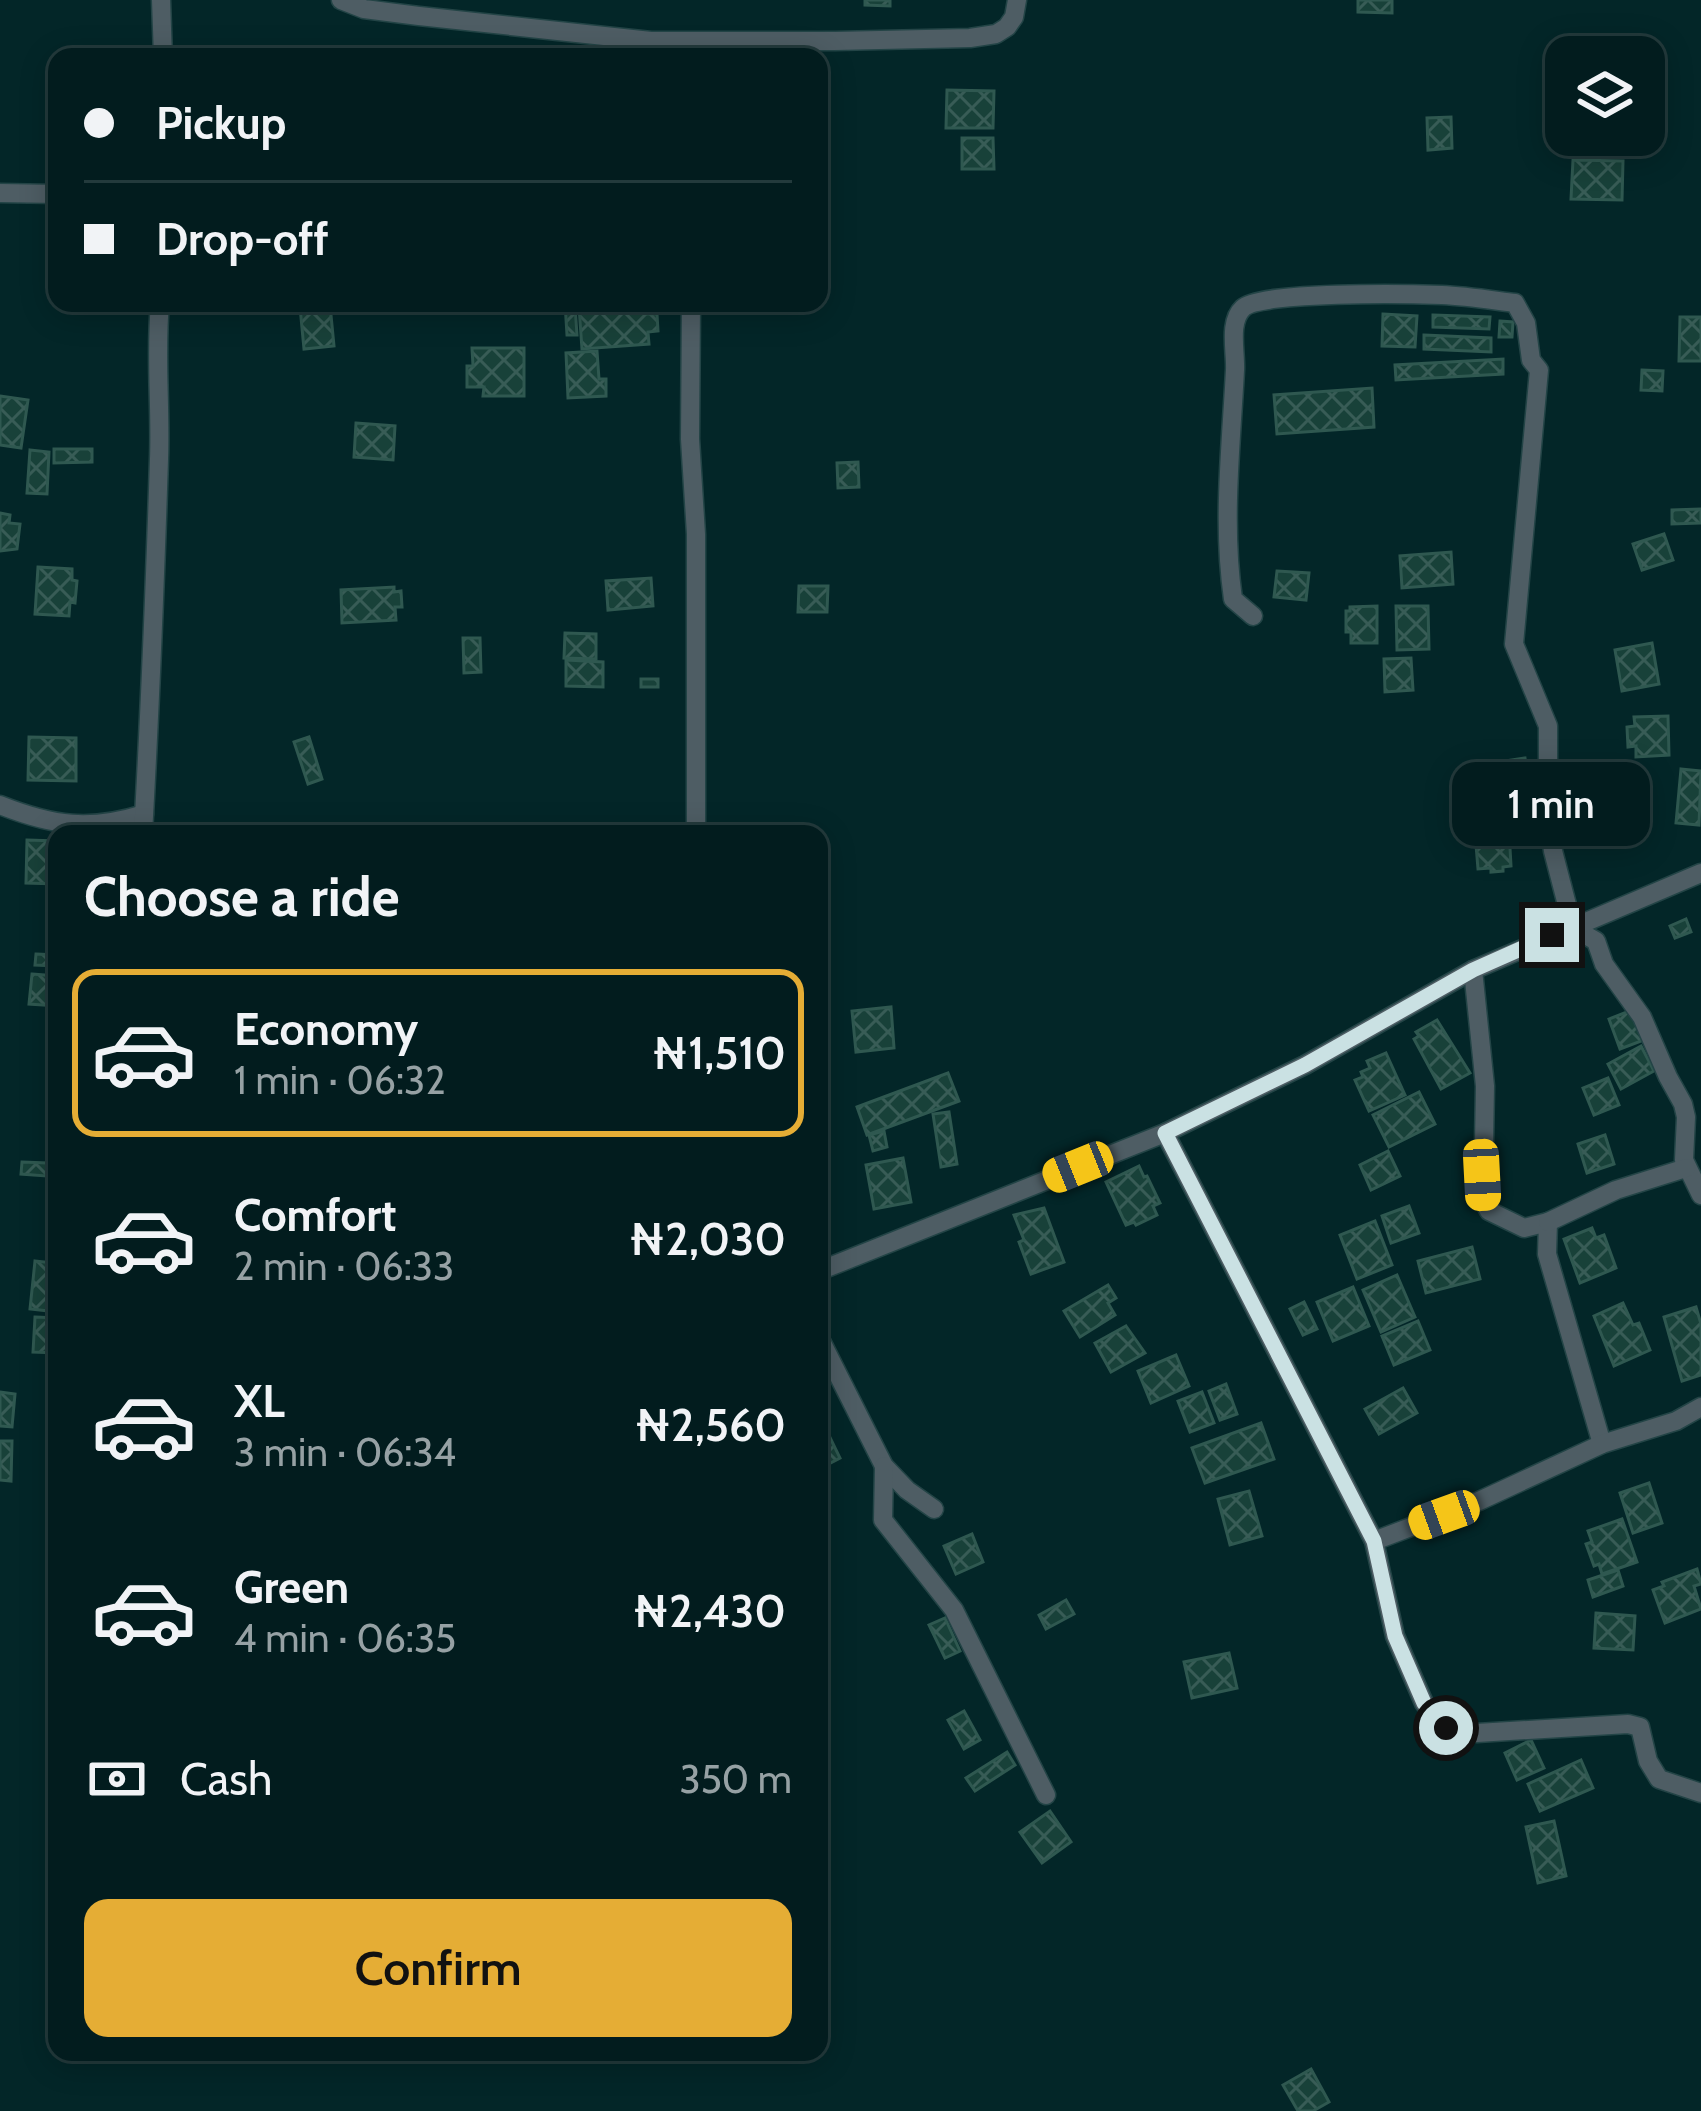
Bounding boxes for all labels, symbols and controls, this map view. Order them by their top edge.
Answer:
map controls [1545,36,1665,156]
button: layers [1545,36,1665,156]
text: Pickup [156,96,286,150]
text: Drop-off [156,212,329,266]
callout: 1 min [1453,761,1651,845]
text: 1 min [1507,780,1595,828]
text: Choose a ride [84,864,399,930]
route end [1525,908,1579,962]
icon: car [90,999,198,1107]
text: Economy [234,1002,418,1056]
text: ₦1,510 [652,1026,786,1080]
text: 1 min · 06:32 [234,1056,446,1104]
car [1038,1137,1118,1197]
car [1462,1138,1502,1212]
icon: car [90,1185,198,1293]
text: Comfort [234,1188,397,1242]
text: ₦2,030 [629,1212,786,1266]
text: 2 min · 06:33 [234,1242,454,1290]
icon: car [90,1371,198,1479]
text: XL [234,1374,285,1428]
text: ₦2,560 [634,1398,786,1452]
text: 3 min · 06:34 [234,1428,456,1476]
car [1404,1486,1484,1544]
icon: car [90,1557,198,1665]
text: Green [234,1560,349,1614]
text: ₦2,430 [633,1584,786,1638]
text: 4 min · 06:35 [234,1614,456,1662]
route start [1419,1701,1473,1755]
icon: cash [84,1746,150,1812]
text: Cash [180,1752,272,1806]
text: 350 m [680,1755,792,1803]
button: Confirm [84,1899,792,2037]

